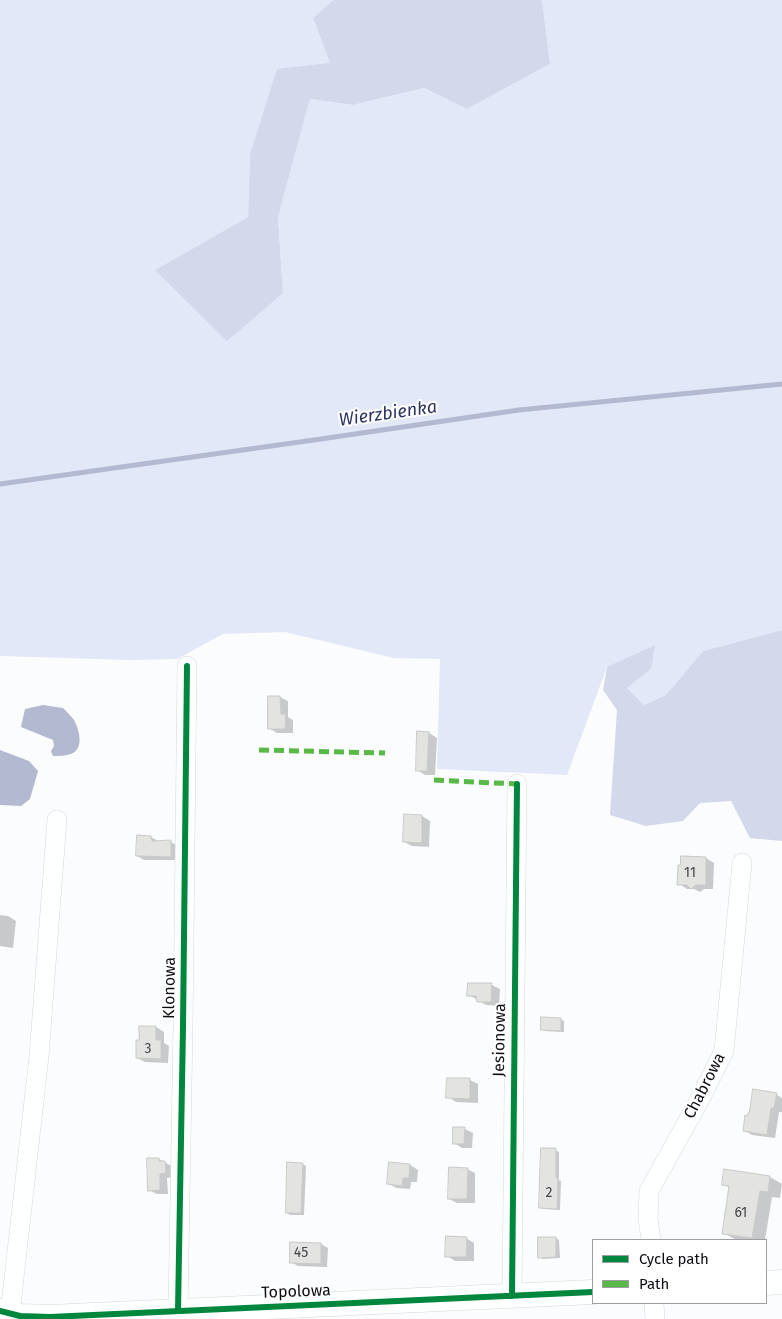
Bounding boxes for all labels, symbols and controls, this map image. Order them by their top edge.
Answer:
water label: Wierzbienka [338,396,438,432]
house number: 11 [684,865,696,881]
street label: Klonowa [160,957,180,1019]
street label: Jesionowa [490,1003,510,1077]
house number: 3 [145,1041,151,1057]
street label: Chabrowa [680,1050,730,1122]
house number: 2 [546,1185,552,1201]
house number: 61 [735,1205,747,1221]
legend [592,1239,767,1304]
house number: 45 [294,1245,308,1261]
text: Cycle path [639,1250,709,1268]
text: Path [639,1275,669,1293]
street label: Topolowa [261,1281,331,1303]

